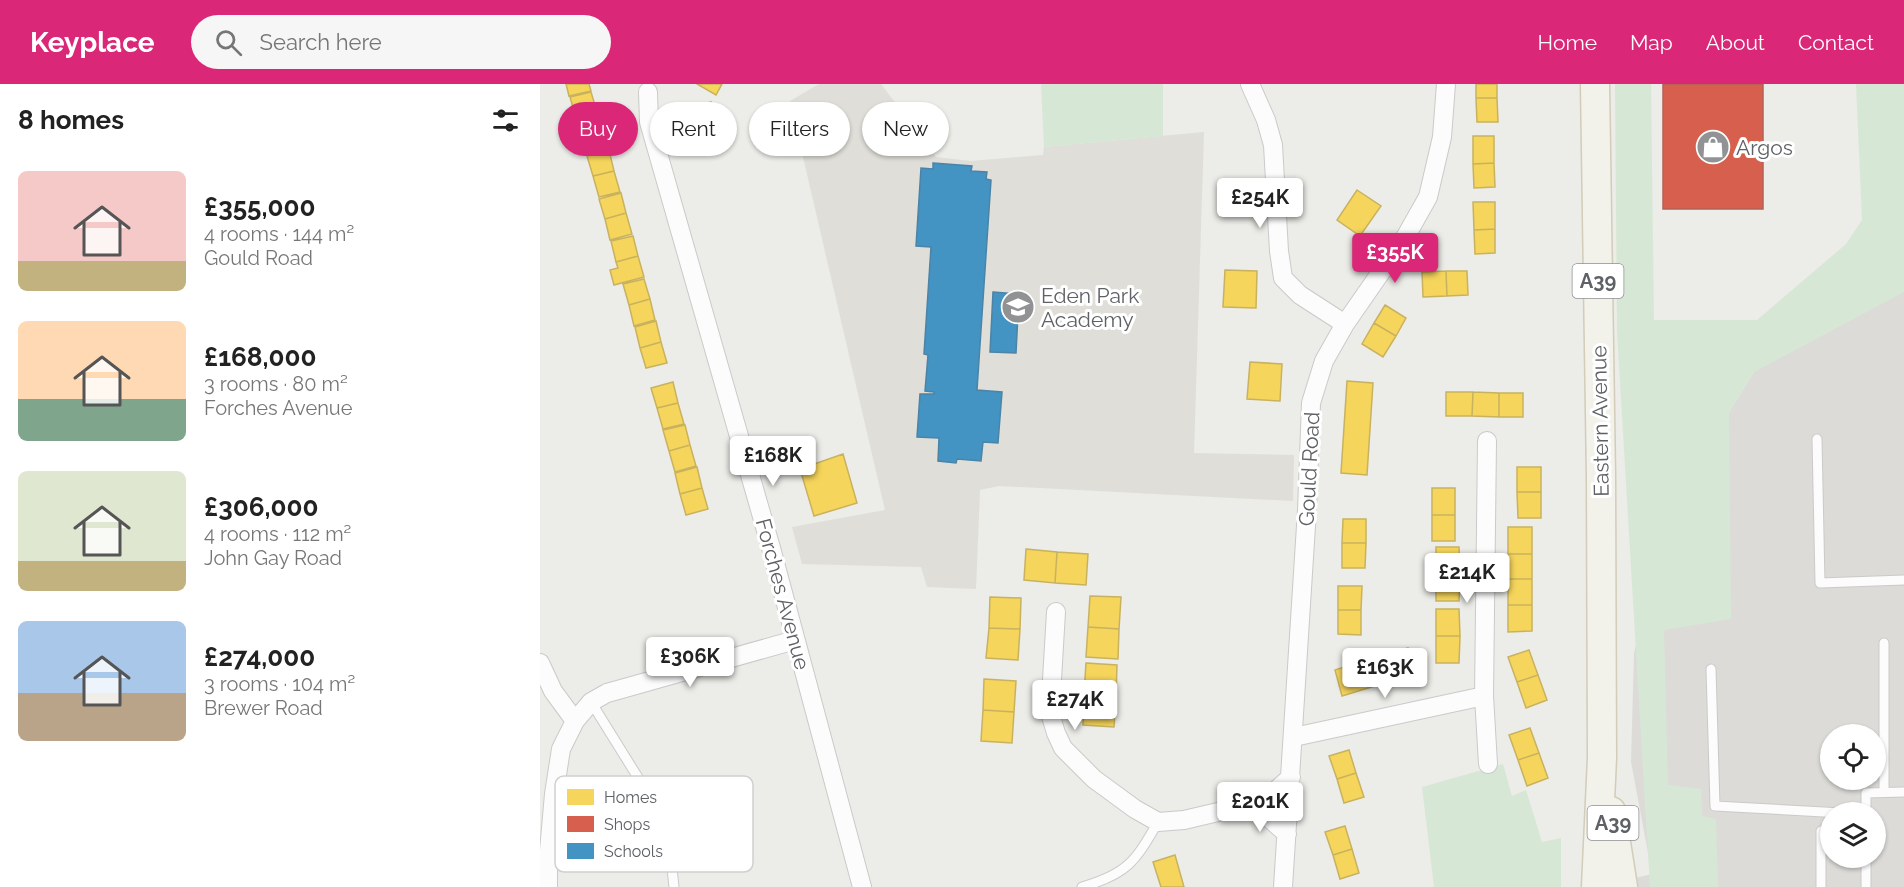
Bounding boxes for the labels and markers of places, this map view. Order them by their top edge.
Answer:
shop icon: Argos [1695,129,1731,165]
place label: Argos [1736,135,1793,160]
pin: £254K [1218,178,1302,229]
pin: £355K [1353,233,1437,284]
place label: Eden Park Academy [1041,283,1139,332]
school or university icon: Eden Park Academy [1000,289,1036,325]
pin: £168K [731,436,815,487]
pin: £214K [1425,553,1509,604]
pin: £306K [648,637,732,688]
pin: £163K [1343,648,1427,699]
pin: £274K [1033,680,1117,731]
pin: £201K [1218,782,1302,833]

